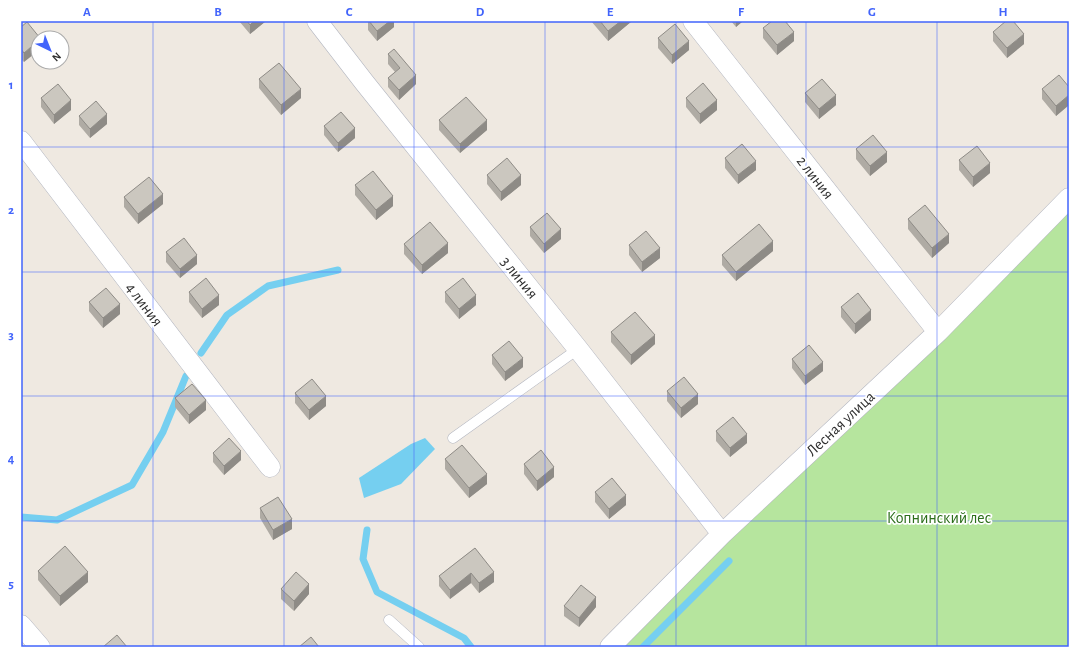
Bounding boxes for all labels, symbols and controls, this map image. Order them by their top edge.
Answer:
text: A [83,6,91,19]
text: B [214,6,222,19]
text: C [346,6,353,19]
text: D [476,6,485,19]
text: E [607,6,614,19]
text: F [738,6,745,19]
text: G [868,6,876,19]
text: H [998,6,1008,19]
north arrow [30,30,70,70]
text: N [50,50,63,64]
text: 1 [9,79,13,92]
street label: 2 линия [794,153,837,202]
text: 2 [8,204,14,217]
street label: 3 линия [498,254,541,302]
street label: 4 линия [123,280,166,329]
text: 3 [8,329,14,342]
street label: Лесная улица [803,388,879,460]
text: 4 [8,453,15,466]
park label: Копнинский лес [887,510,991,526]
text: 5 [8,578,14,591]

